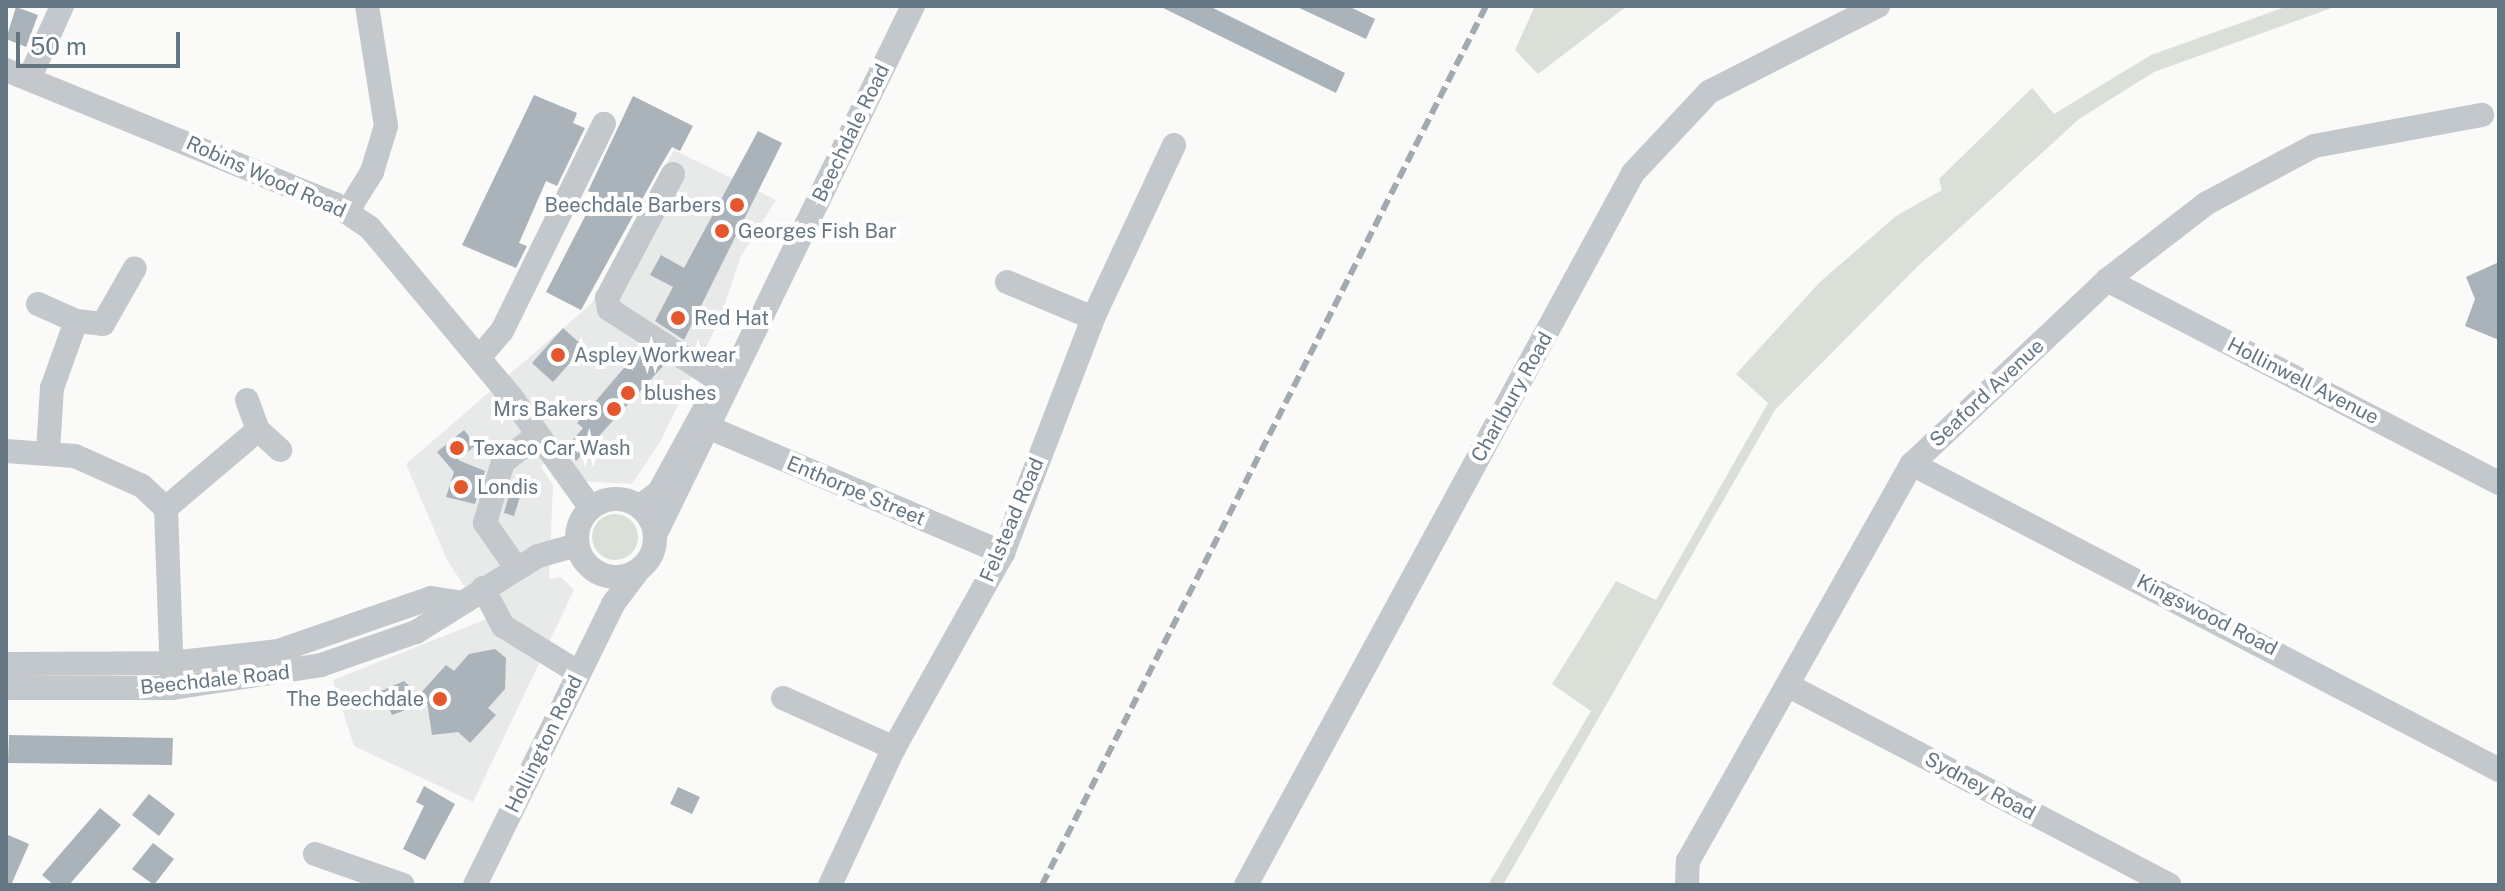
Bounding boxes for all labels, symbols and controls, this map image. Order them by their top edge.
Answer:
scale bar [20,16,184,66]
text: 50 m [30,32,87,60]
street label: Beechdale Road [807,60,895,206]
street label: Robins Wood Road [182,131,350,223]
place label: Beechdale Barbers [544,193,721,217]
marker: Beechdale Barbers [728,196,746,214]
place label: Georges Fish Bar [738,219,897,243]
marker: Georges Fish Bar [713,222,731,240]
place label: Red Hat [694,306,769,330]
marker: Red Hat [669,309,687,327]
street label: Charlbury Road [1466,328,1558,466]
street label: Hollinwell Avenue [2223,332,2383,430]
street label: Seaford Avenue [1925,334,2049,452]
place label: Aspley Workwear [574,343,737,367]
marker: Aspley Workwear [549,346,567,364]
place label: blushes [644,381,716,405]
marker: blushes [619,384,637,402]
place label: Mrs Bakers [493,397,598,421]
marker: Mrs Bakers [605,400,623,418]
place label: Texaco Car Wash [473,436,631,460]
marker: Texaco Car Wash [448,439,466,457]
street label: Enthorpe Street [783,451,929,531]
street label: Felstead Road [975,454,1049,586]
place label: Londis [477,475,538,499]
marker: Londis [452,478,470,496]
street label: Kingswood Road [2133,569,2281,661]
street label: Beechdale Road [139,660,291,700]
street label: Hollington Road [500,671,588,817]
place label: The Beechdale [286,687,424,711]
marker: The Beechdale [431,690,449,708]
street label: Sydney Road [1921,747,2039,825]

